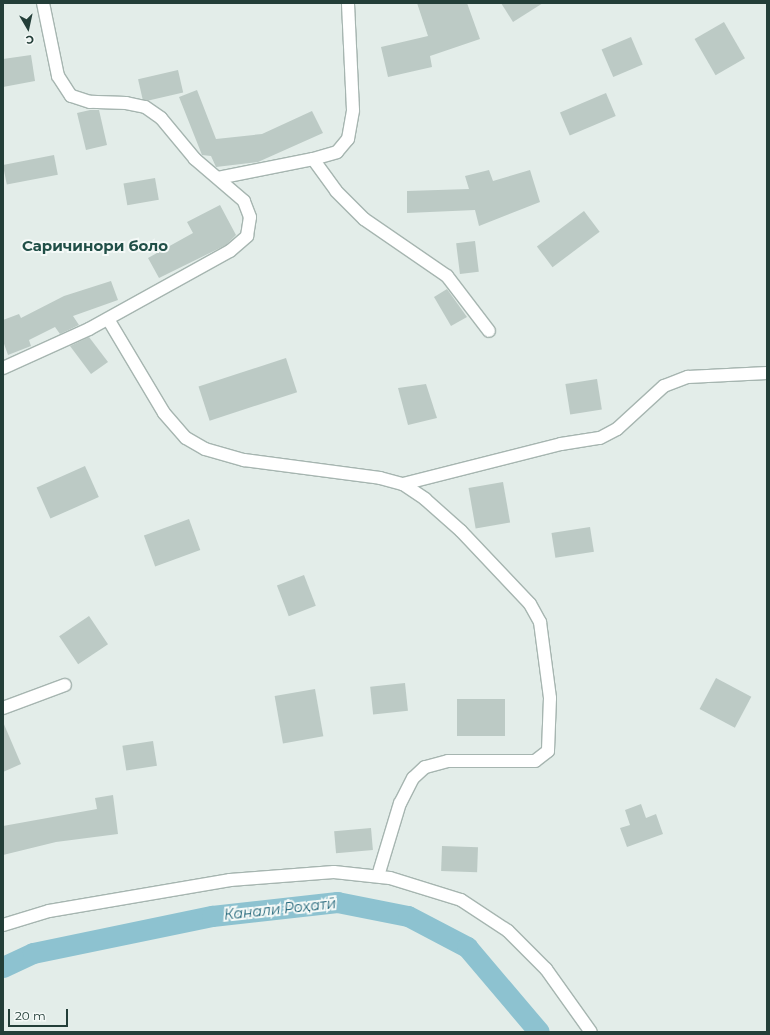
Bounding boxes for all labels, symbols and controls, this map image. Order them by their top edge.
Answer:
north arrow [8,8,48,48]
text: С [25,32,35,47]
district label: Саричинори боло [22,237,168,255]
water label: Канали Роҳатӣ [223,895,337,923]
scale bar [10,1001,70,1027]
text: 20 m [15,1008,46,1023]

